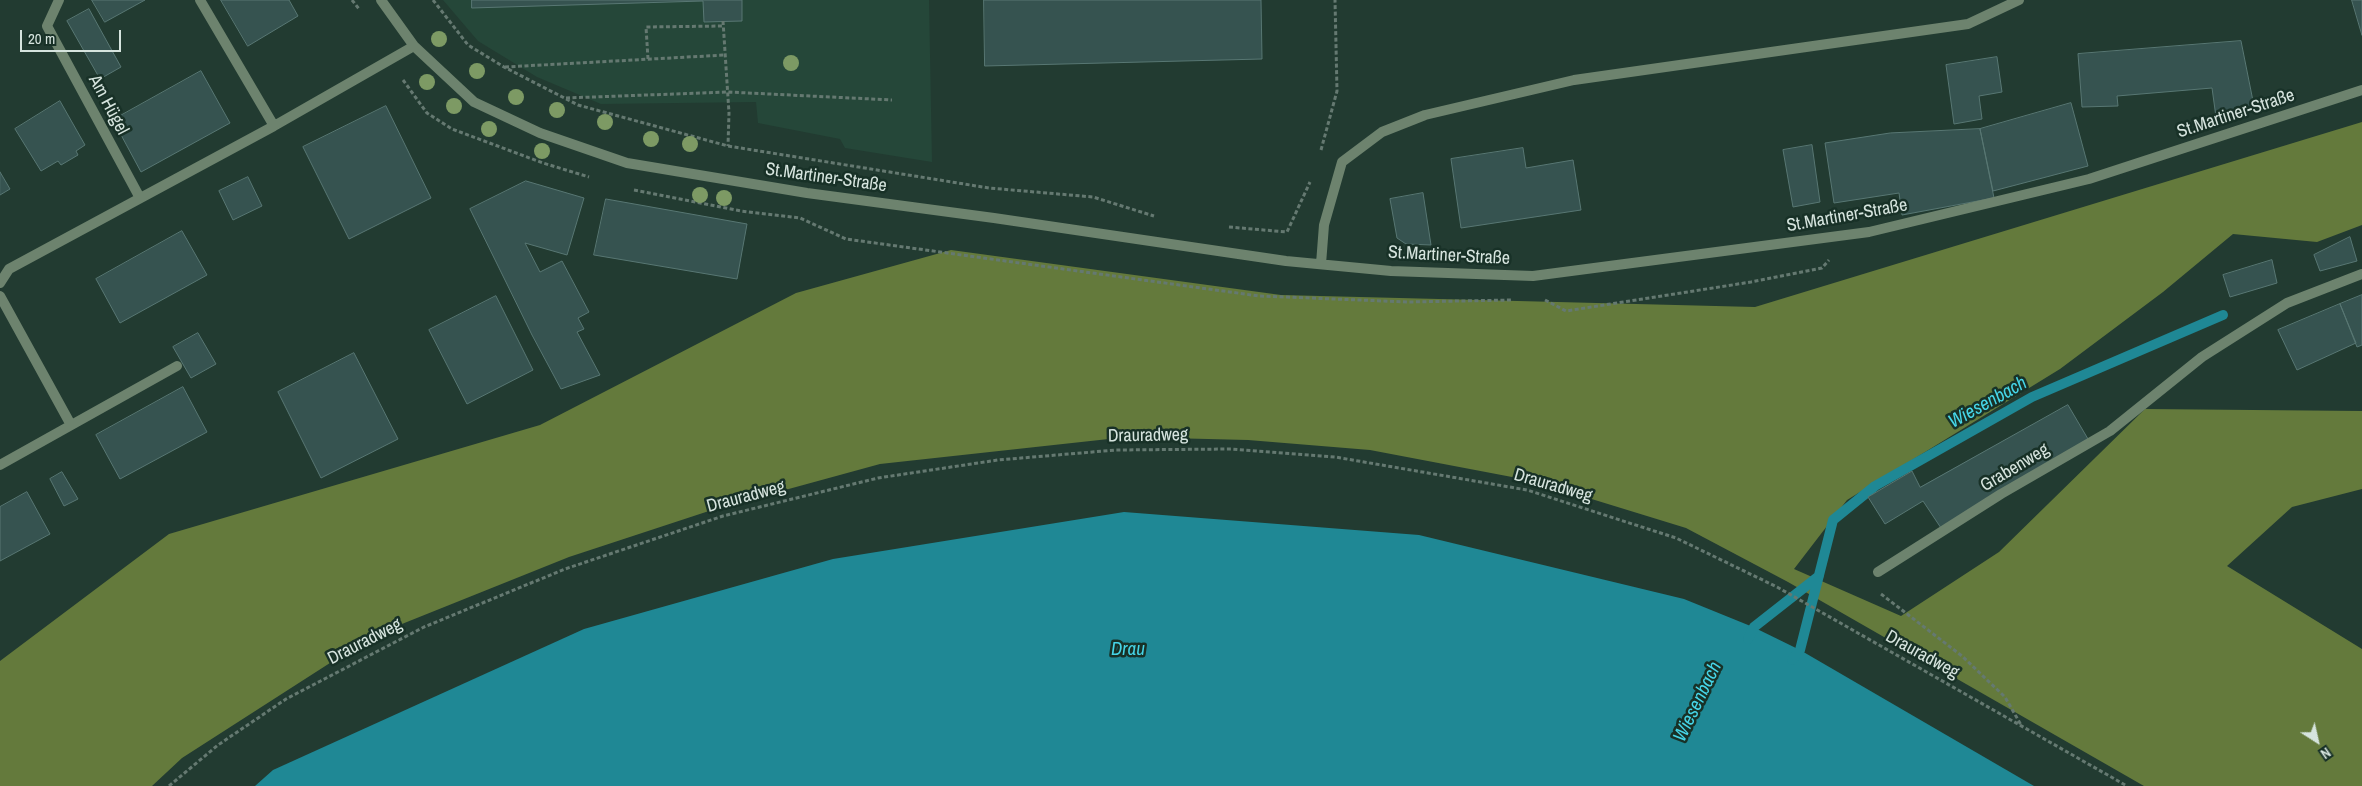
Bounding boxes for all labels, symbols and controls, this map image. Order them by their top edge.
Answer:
scale bar [22,20,124,52]
text: 20 m [28,28,55,49]
street label: Am Hügel [83,71,133,139]
street label: St.Martiner-Straße [2175,85,2297,143]
street label: St.Martiner-Straße [764,159,888,197]
street label: St.Martiner-Straße [1785,195,1909,237]
street label: St.Martiner-Straße [1387,242,1511,270]
water label: Wiesenbach [1945,372,2031,434]
street label: Drauradweg [1108,425,1188,447]
street label: Grabenweg [1977,439,2053,497]
street label: Drauradweg [1511,465,1595,507]
street label: Drauradweg [704,476,788,518]
street label: Drauradweg [324,614,406,670]
street label: Drauradweg [1882,626,1962,684]
water label: Drau [1111,639,1145,661]
water label: Wiesenbach [1669,658,1727,746]
north arrow [2292,716,2342,766]
text: N [2317,744,2334,763]

